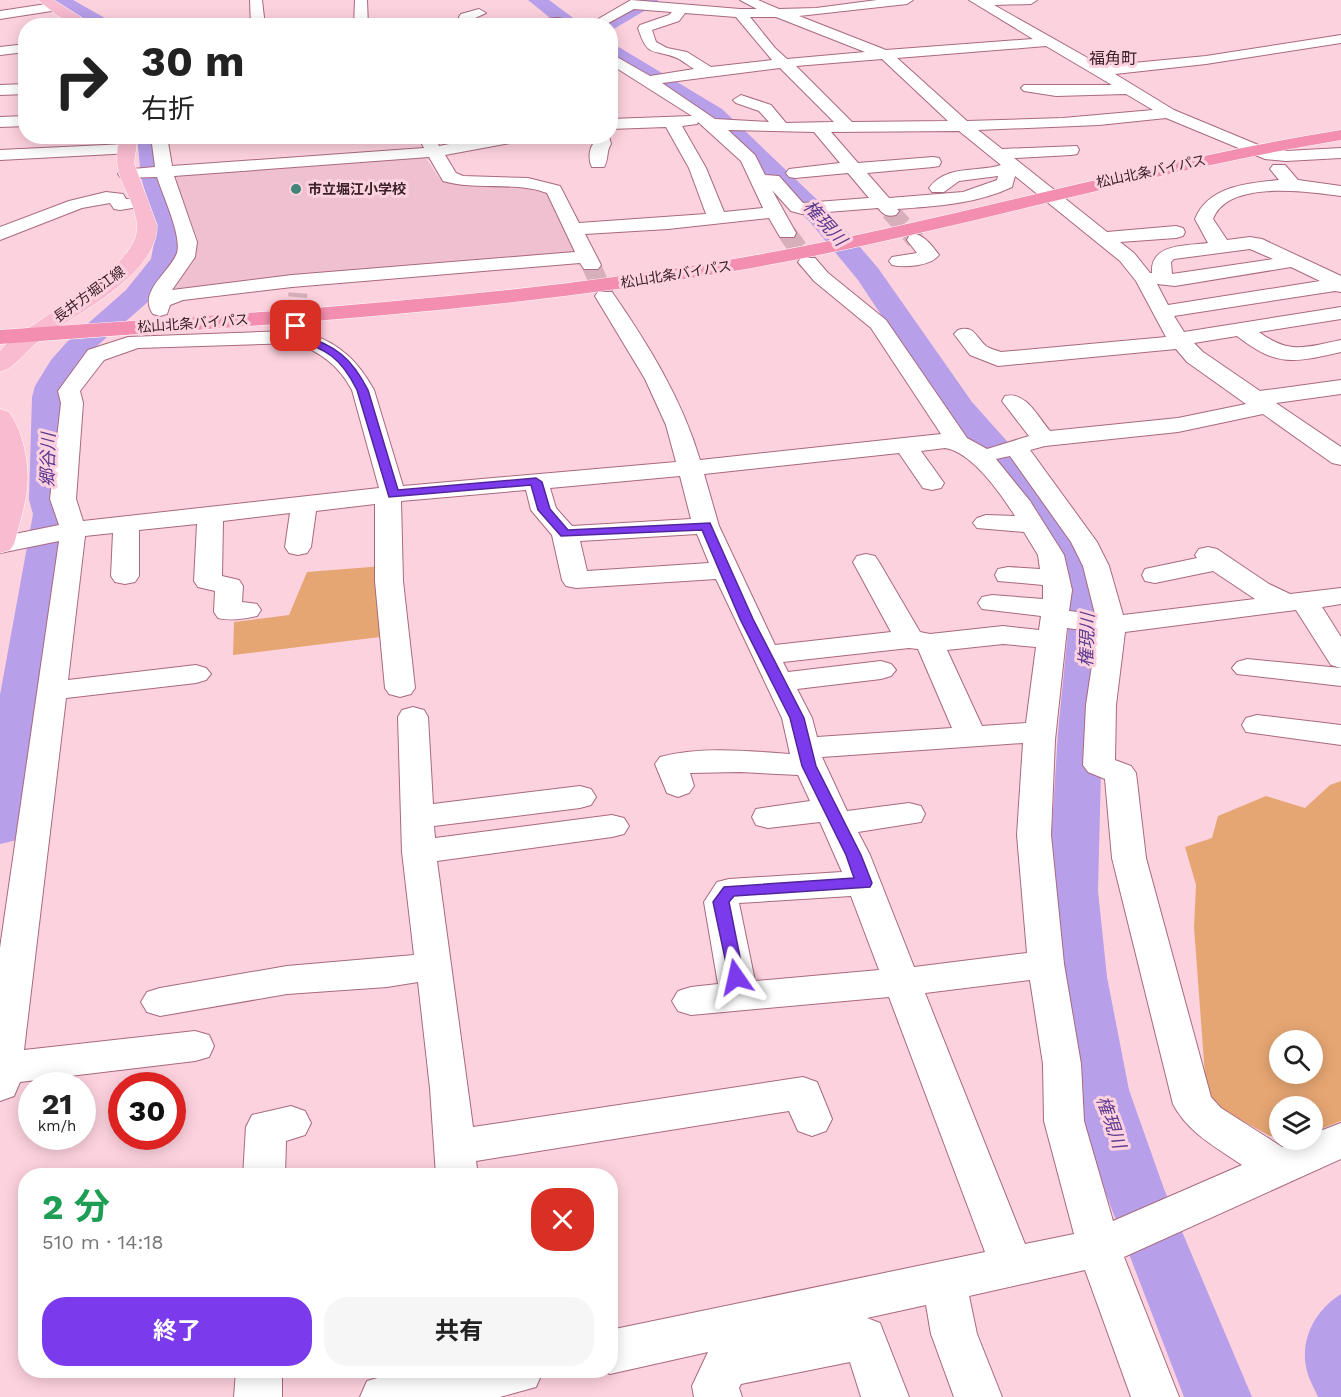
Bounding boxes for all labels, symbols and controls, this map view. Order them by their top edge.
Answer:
text: 30 m [141,37,245,86]
icon: right [42,42,120,120]
district label: 福角町 [1089,49,1137,68]
text: 右折 [141,93,195,125]
street label: 松山北条バイパス [1095,152,1207,190]
place label: 市立堀江小学校 [308,181,406,197]
marker: 市立堀江小学校 [289,182,303,196]
water label: 権現川 [800,196,853,251]
street label: 松山北条バイパス [620,257,732,291]
street label: 長井方堀江線 [50,263,128,325]
pin [270,300,321,351]
icon: arrive [279,309,312,342]
street label: 松山北条バイパス [137,311,249,335]
water label: 郷谷川 [37,431,59,487]
water label: 権現川 [1075,611,1098,667]
position arrow [704,945,768,1009]
map controls [1269,1030,1323,1150]
button: search [1269,1030,1323,1084]
speed limit sign: 30 [108,1072,186,1150]
text: 21 [42,1086,72,1121]
water label: 権現川 [1093,1093,1131,1153]
button: layers [1269,1096,1323,1150]
text: km/h [38,1117,76,1135]
text: 2 分 [42,1186,110,1228]
button: close [531,1188,594,1251]
text: 510 m · 14:18 [42,1230,164,1254]
button: 終了 [42,1297,312,1366]
button: 共有 [324,1297,594,1366]

